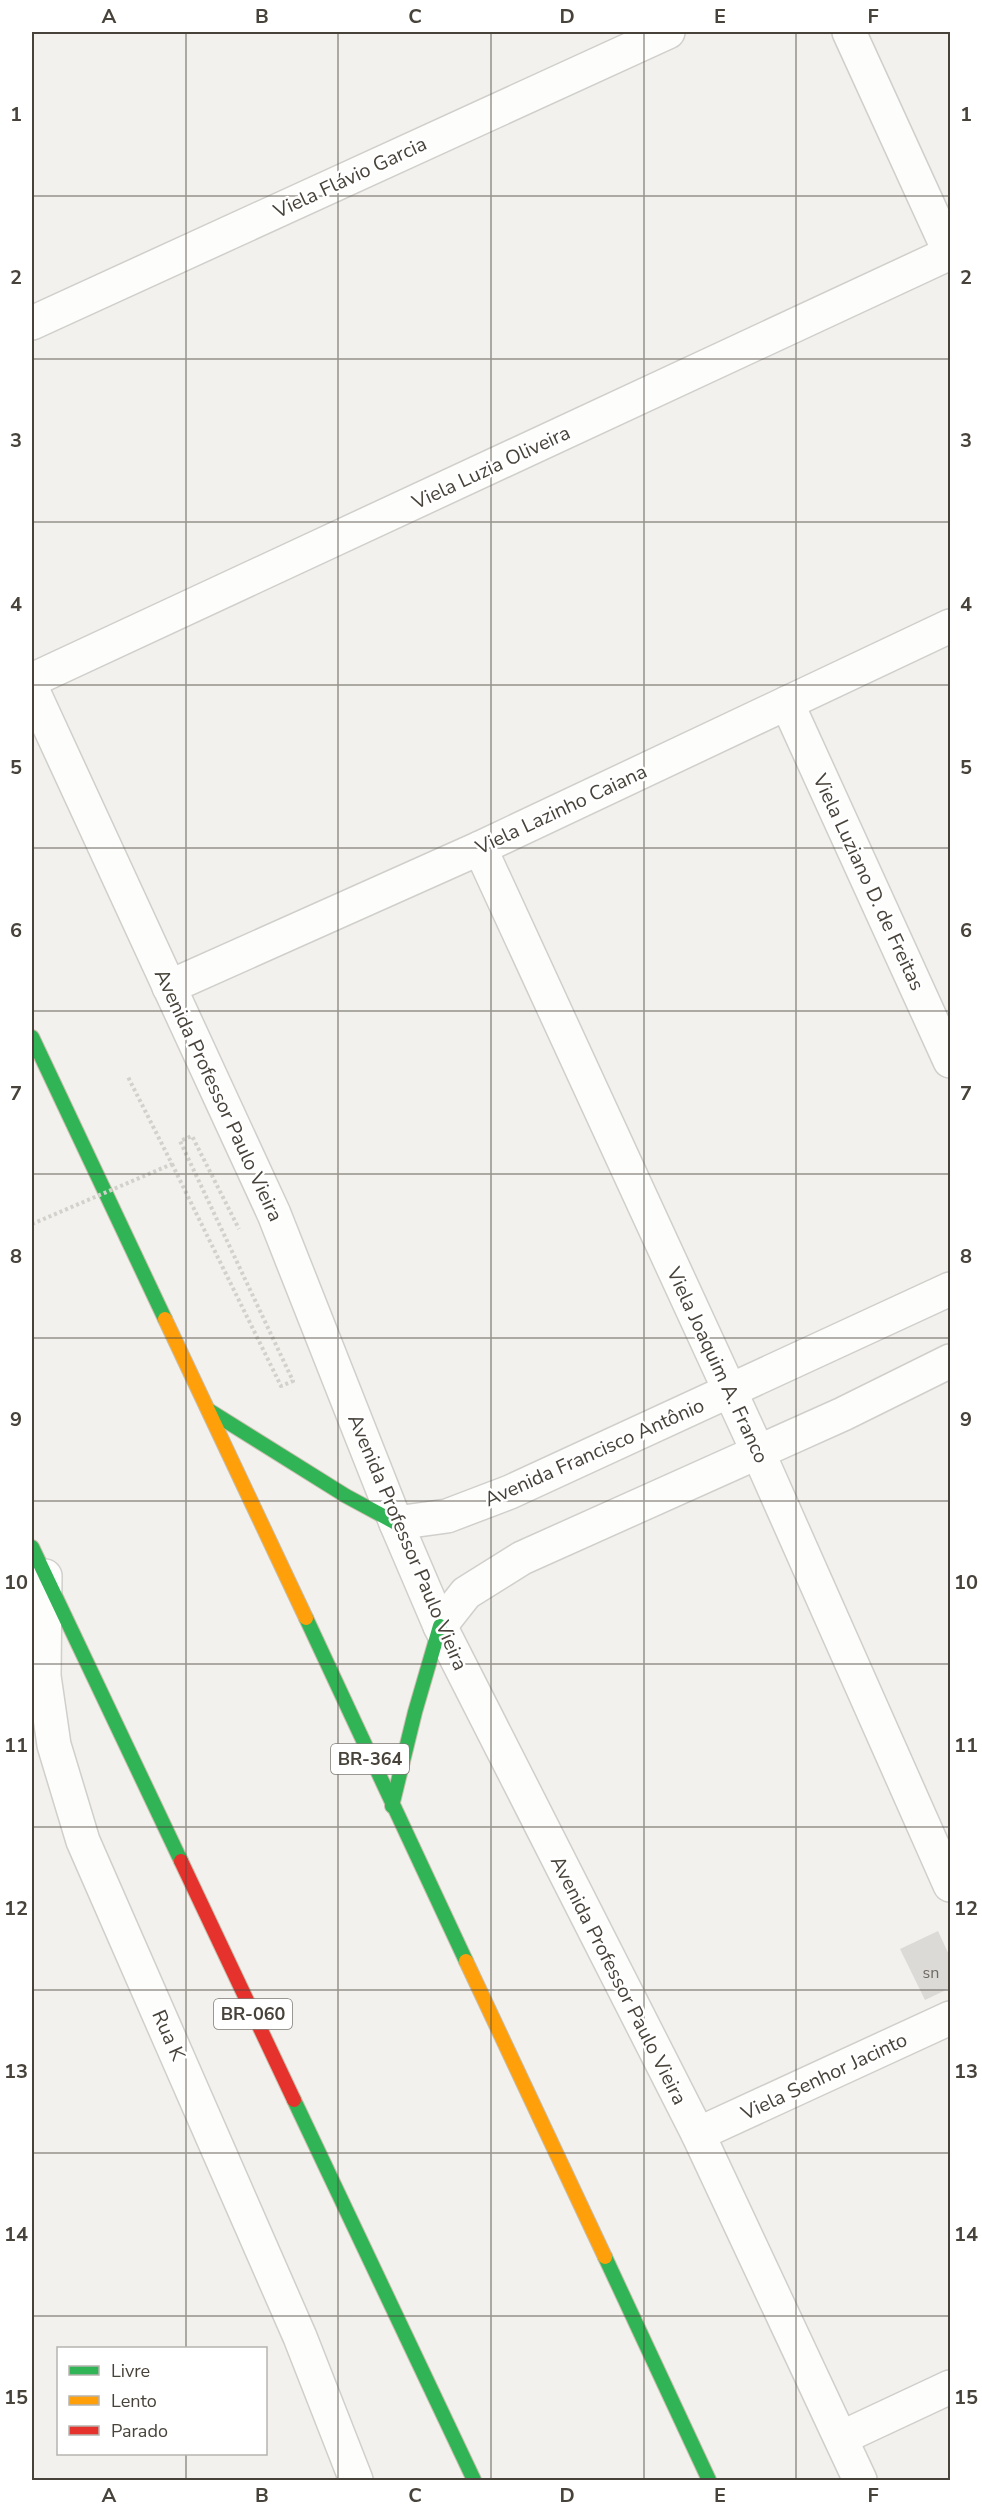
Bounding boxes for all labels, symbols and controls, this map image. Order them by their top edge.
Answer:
text: A [102,3,117,30]
text: B [255,3,269,30]
text: C [408,3,422,30]
text: D [559,3,575,30]
text: E [714,3,726,30]
text: F [867,3,879,30]
text: 1 [10,101,22,128]
text: 1 [960,101,972,128]
street label: Viela Flávio Garcia [268,130,431,225]
text: 2 [10,264,22,291]
text: 2 [960,264,972,291]
street label: Viela Luzia Oliveira [407,419,575,516]
text: 3 [10,427,22,454]
text: 3 [960,427,972,454]
text: 4 [10,591,22,618]
text: 4 [960,591,972,618]
text: 5 [10,754,22,781]
text: 5 [960,754,972,781]
street label: Viela Lazinho Caiana [470,758,651,861]
street label: Viela Luziano D. de Freitas [806,769,931,995]
text: 6 [10,917,22,944]
text: 6 [960,917,972,944]
street label: Avenida Professor Paulo Vieira [148,964,289,1226]
text: 7 [10,1080,22,1107]
text: 7 [960,1080,972,1107]
text: 8 [10,1243,22,1270]
text: 8 [960,1243,972,1270]
street label: Viela Joaquim A. Franco [660,1262,775,1468]
street label: Avenida Francisco Antônio [480,1392,708,1513]
text: 9 [10,1406,22,1433]
text: 9 [960,1406,972,1433]
street label: Avenida Professor Paulo Vieira [341,1410,474,1674]
text: 10 [4,1569,28,1596]
text: 10 [954,1569,978,1596]
text: 11 [4,1732,28,1759]
text: 11 [954,1732,978,1759]
road number: BR-364 [331,1744,409,1774]
street label: Avenida Professor Paulo Vieira [544,1851,693,2109]
text: 12 [4,1895,28,1922]
text: 12 [954,1895,978,1922]
house number: sn [923,1962,939,1984]
road number: BR-060 [214,1999,292,2029]
street label: Rua K [145,2006,192,2065]
street label: Viela Senhor Jacinto [736,2026,912,2127]
text: 13 [4,2058,28,2085]
text: 13 [954,2058,978,2085]
text: 14 [4,2221,28,2248]
text: 14 [954,2221,978,2248]
legend [57,2347,267,2455]
text: Livre [111,2359,150,2383]
text: 15 [4,2384,28,2411]
text: 15 [954,2384,978,2411]
text: Lento [111,2389,157,2413]
text: Parado [111,2419,168,2443]
text: A [102,2482,117,2509]
text: B [255,2482,269,2509]
text: C [408,2482,422,2509]
text: D [559,2482,575,2509]
text: E [714,2482,726,2509]
text: F [867,2482,879,2509]

